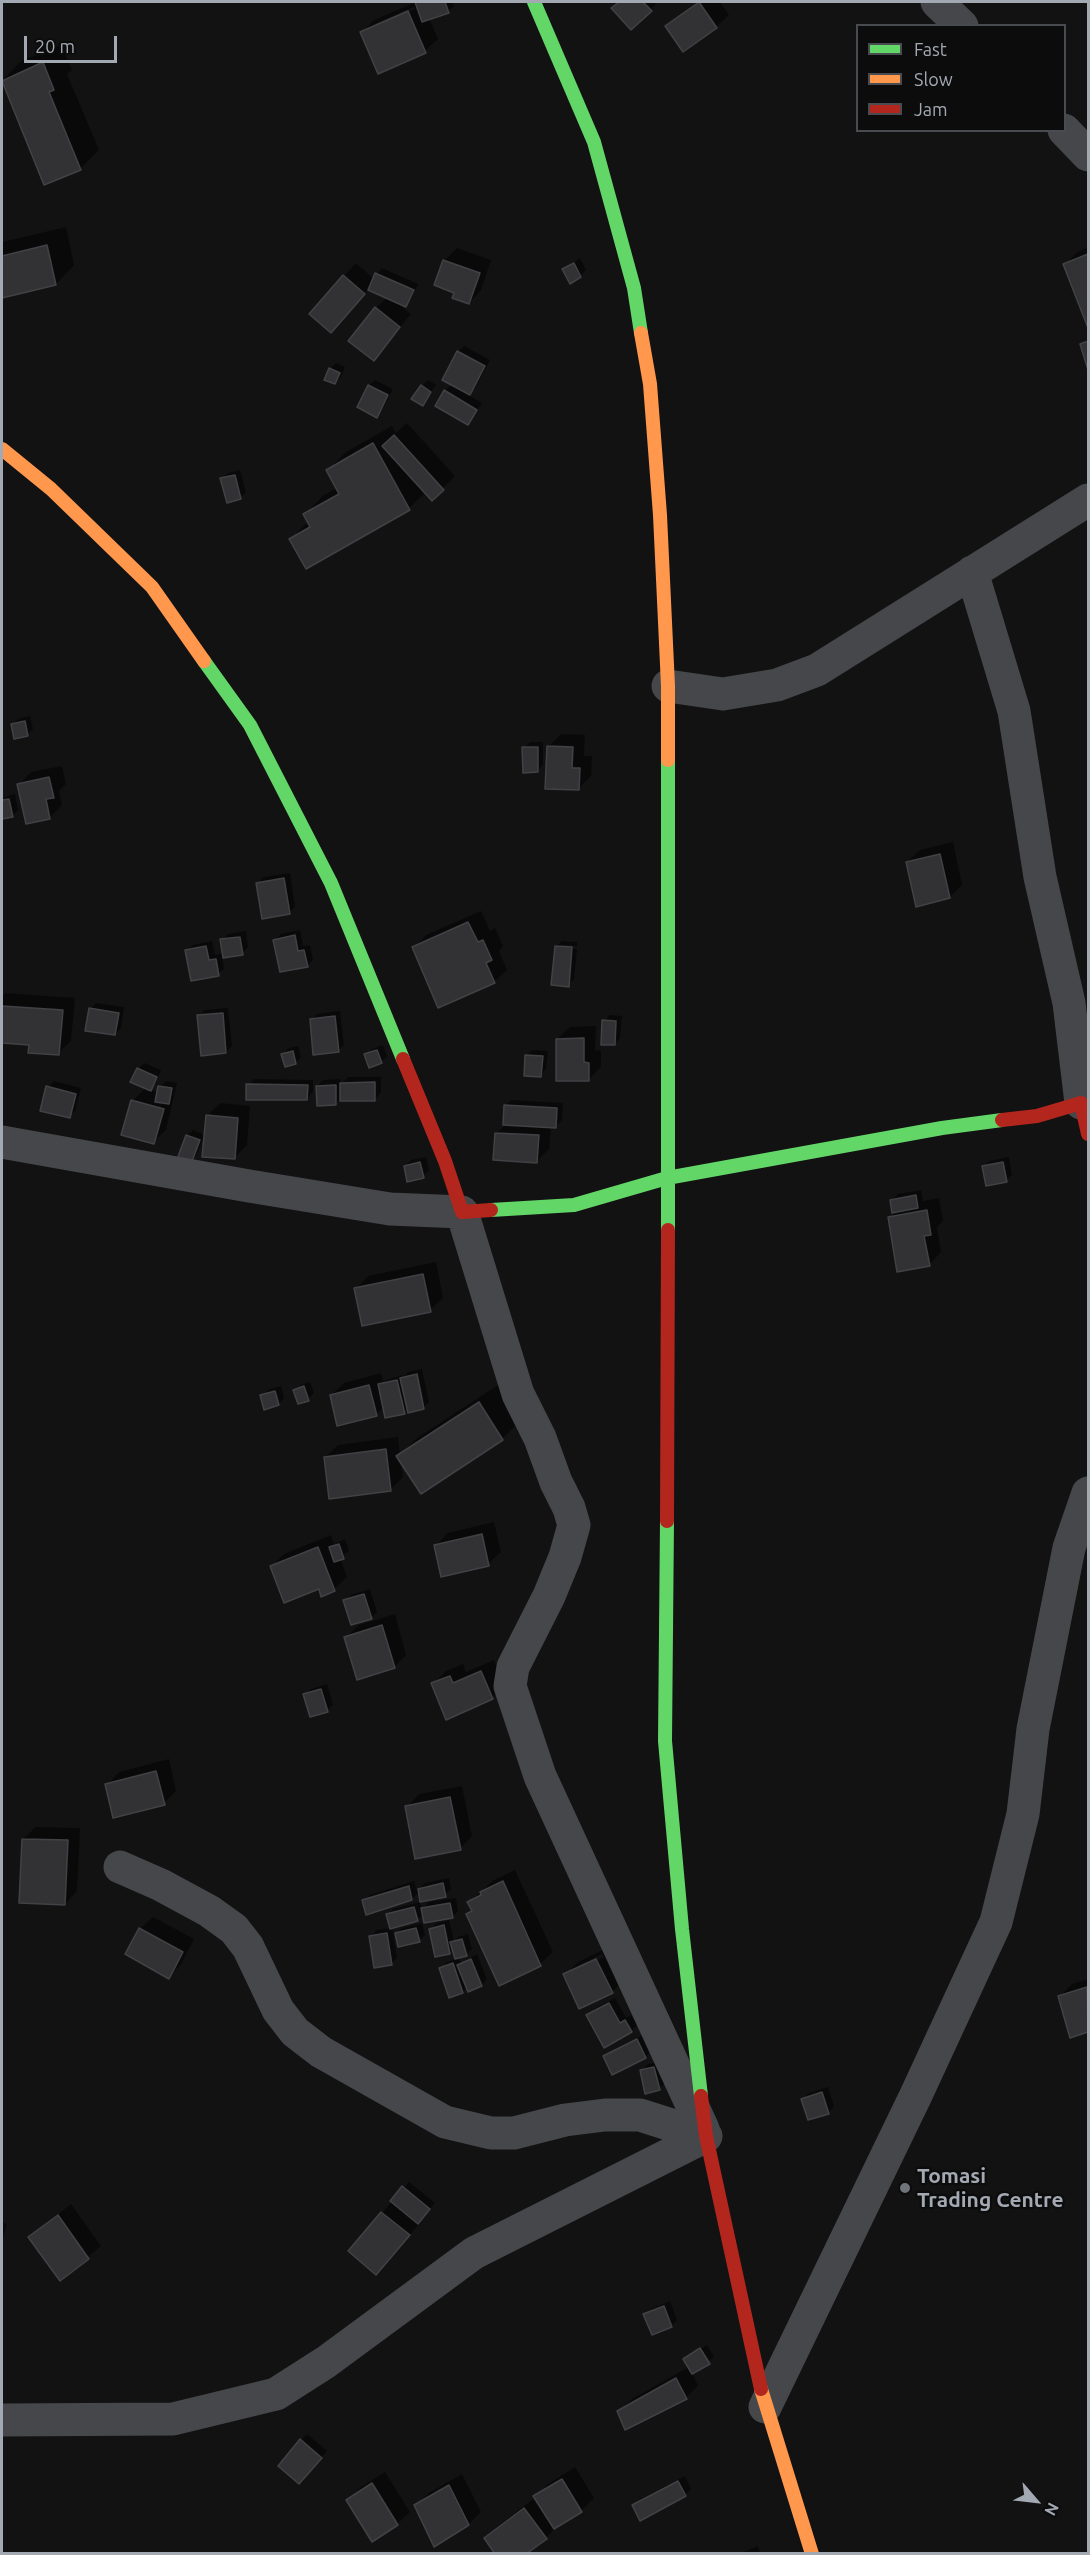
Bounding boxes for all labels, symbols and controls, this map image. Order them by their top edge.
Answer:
scale bar [27,24,120,62]
legend [856,24,1066,132]
text: 20 m [35,36,75,56]
text: Fast [914,39,947,59]
text: Slow [914,69,953,89]
text: Jam [914,99,948,119]
place label: Tomasi Trading Centre [917,2163,1063,2213]
marker: Tomasi Trading Centre [898,2181,912,2195]
north arrow [1006,2471,1066,2531]
text: N [1041,2500,1063,2519]

